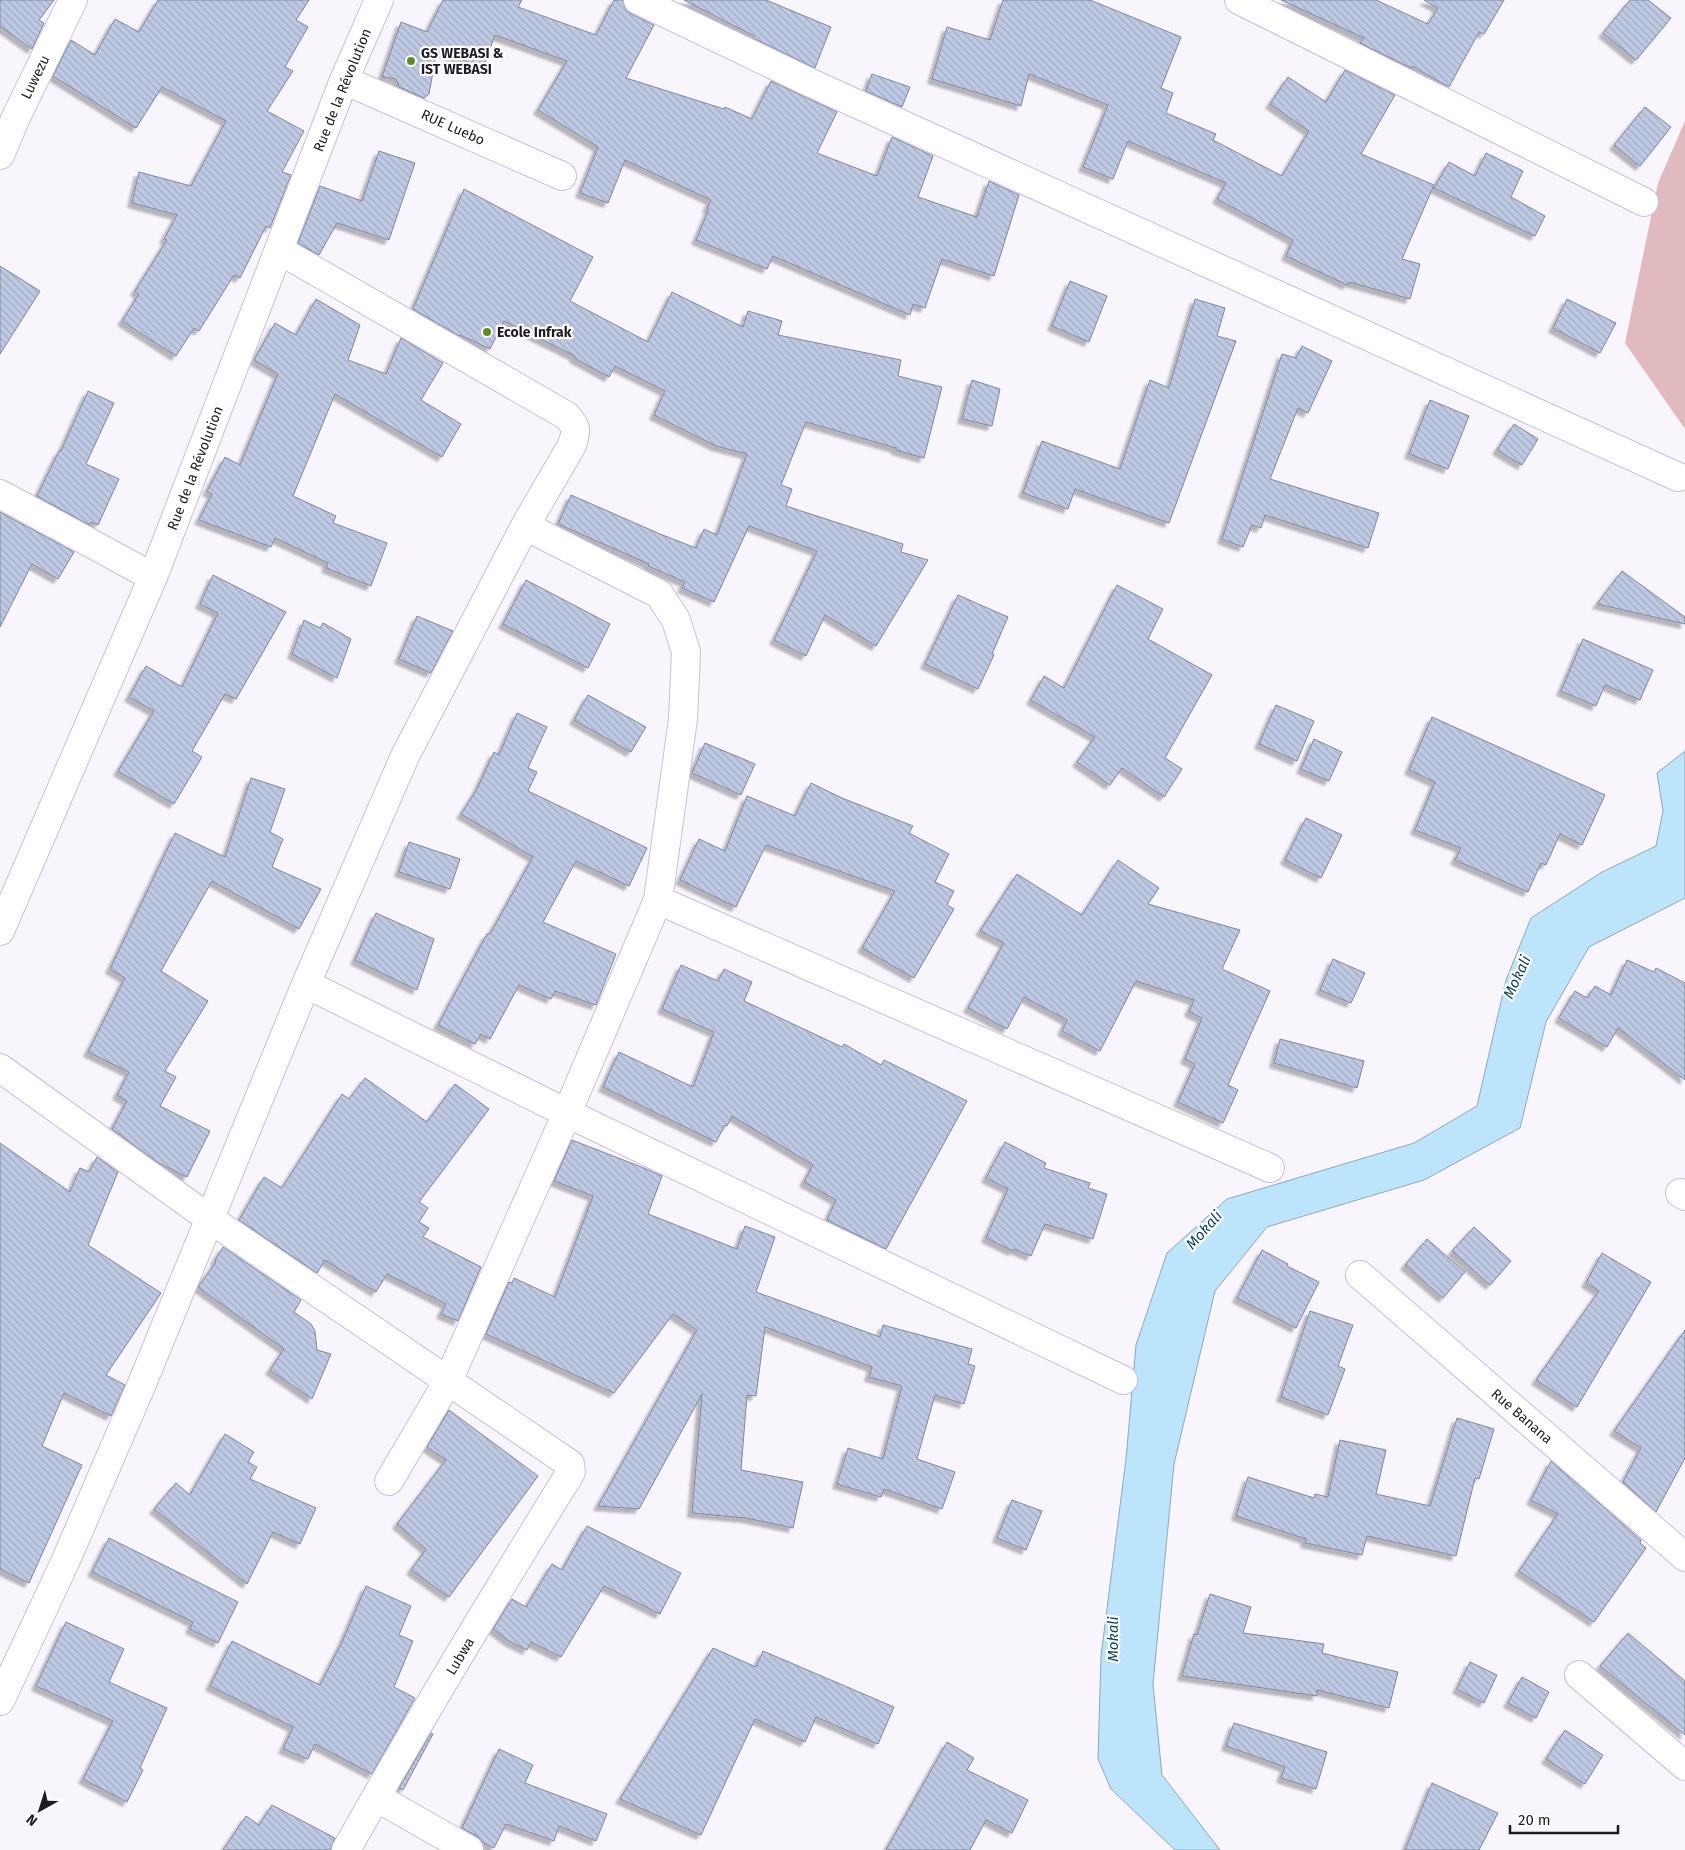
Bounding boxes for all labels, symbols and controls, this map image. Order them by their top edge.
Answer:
street label: Rue de la Révolution [310,26,375,154]
place label: GS WEBASI & IST WEBASI [421,45,504,78]
street label: Luwezu [18,53,53,102]
marker: GS WEBASI & IST WEBASI [405,55,417,67]
street label: RUE Luebo [418,106,487,149]
place label: Ecole Infrak [497,324,572,341]
marker: Ecole Infrak [481,326,493,338]
street label: Rue de la Révolution [164,404,227,533]
water label: Mokali [1499,953,1535,1001]
water label: Mokali [1182,1207,1226,1253]
street label: Rue Banana [1488,1385,1556,1448]
water label: Mokali [1104,1616,1122,1662]
street label: Lubwa [443,1634,478,1678]
north arrow [15,1785,65,1835]
scale bar [1510,1802,1618,1834]
text: N [23,1810,41,1829]
text: 20 m [1518,1811,1551,1829]

